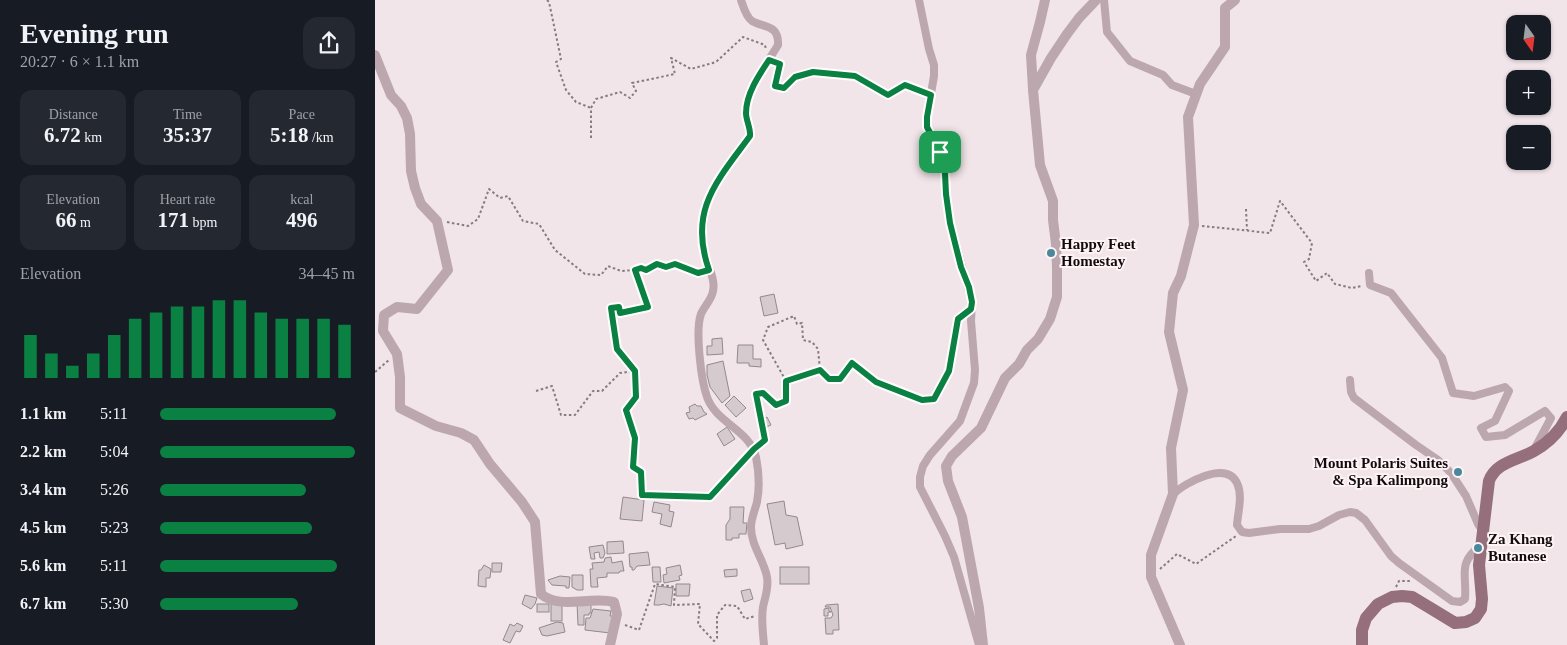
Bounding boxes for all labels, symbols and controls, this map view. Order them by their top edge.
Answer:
north arrow [1506,15,1551,60]
map controls [1506,15,1551,170]
button: share [303,17,355,69]
text: Evening run [20,18,169,49]
text: 20:27 · 6 × 1.1 km [20,53,139,70]
button: + [1506,70,1551,115]
text: Distance [49,107,98,122]
text: Time [173,107,202,122]
text: Pace [289,107,315,122]
text: 6.72 [44,123,81,147]
text: 35:37 [163,123,212,147]
text: 5:18 [270,123,308,147]
button: − [1506,125,1551,170]
text: km [81,130,102,145]
text: /km [308,130,334,145]
pin [919,131,961,173]
icon: arrive [926,138,954,166]
text: Elevation [46,192,100,207]
text: Heart rate [160,192,215,207]
text: kcal [290,192,313,207]
text: 66 [55,208,76,232]
text: 171 [158,208,189,232]
text: 496 [286,208,318,232]
text: m [76,215,91,230]
text: bpm [189,215,217,230]
place label: Happy Feet Homestay [1061,236,1136,269]
marker: Happy Feet Homestay [1045,247,1057,259]
text: Elevation [20,265,81,282]
text: 34–45 m [299,265,355,282]
text: 1.1 km [20,405,66,422]
text: 5:11 [100,405,128,422]
text: 2.2 km [20,443,66,460]
text: 5:04 [100,443,128,460]
place label: Mount Polaris Suites & Spa Kalimpong [1314,455,1448,488]
marker: Mount Polaris Suites & Spa Kalimpong [1452,466,1464,478]
text: 3.4 km [20,481,66,498]
text: 5:26 [100,481,128,498]
text: 4.5 km [20,519,66,536]
text: 5:23 [100,519,128,536]
place label: Za Khang Butanese [1488,531,1553,564]
marker: Za Khang Butanese [1472,542,1484,554]
text: 5.6 km [20,557,66,574]
text: 5:11 [100,557,128,574]
text: 6.7 km [20,595,66,612]
text: 5:30 [100,595,128,612]

